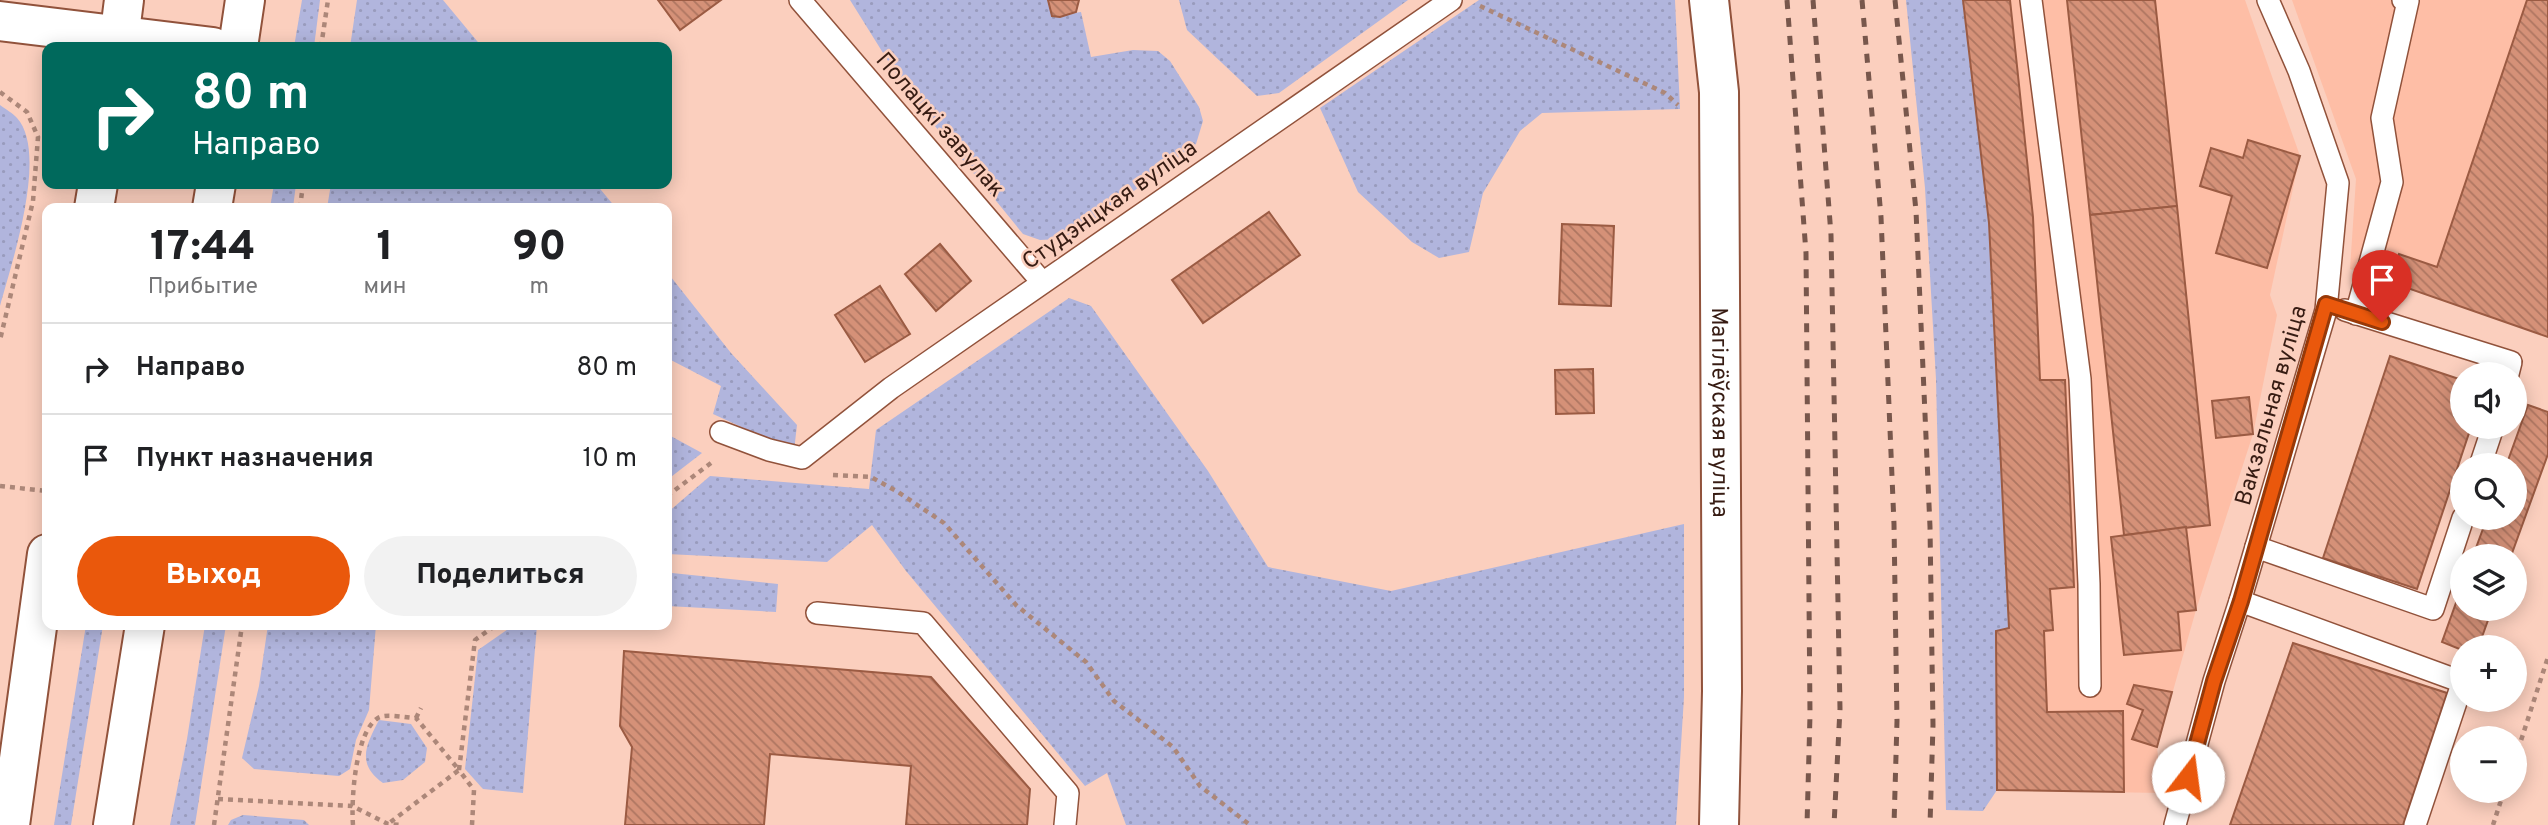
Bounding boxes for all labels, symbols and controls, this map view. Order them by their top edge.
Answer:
street label: Полацкі завулак [868,47,1010,204]
text: 80 m [192,65,309,127]
icon: right [77,70,168,161]
text: Направо [192,126,320,166]
street label: Студэнцкая вуліца [1017,135,1204,277]
text: 17:44 [150,222,256,275]
text: 1 [376,222,394,275]
text: 90 [512,222,566,275]
pin [2352,250,2412,322]
icon: arrive [2363,261,2401,299]
text: Прибытие [148,273,258,302]
text: мин [364,273,407,302]
text: m [529,273,549,302]
street label: Вакзальная вуліца [2230,302,2315,509]
street label: Магілёўская вуліца [1703,307,1733,518]
icon: right [77,350,115,388]
text: Направо [136,352,245,385]
text: 80 m [577,352,637,385]
map controls [2450,362,2527,803]
button: sound [2450,362,2527,439]
icon: arrive [77,441,115,479]
text: Пункт назначения [136,443,374,476]
text: 10 m [582,443,637,476]
button: search [2450,453,2527,530]
button: Выход [77,536,350,616]
button: Поделиться [364,536,637,616]
button: layers [2450,544,2527,621]
button: + [2450,635,2527,712]
button: − [2450,726,2527,803]
position arrow [2151,740,2225,814]

